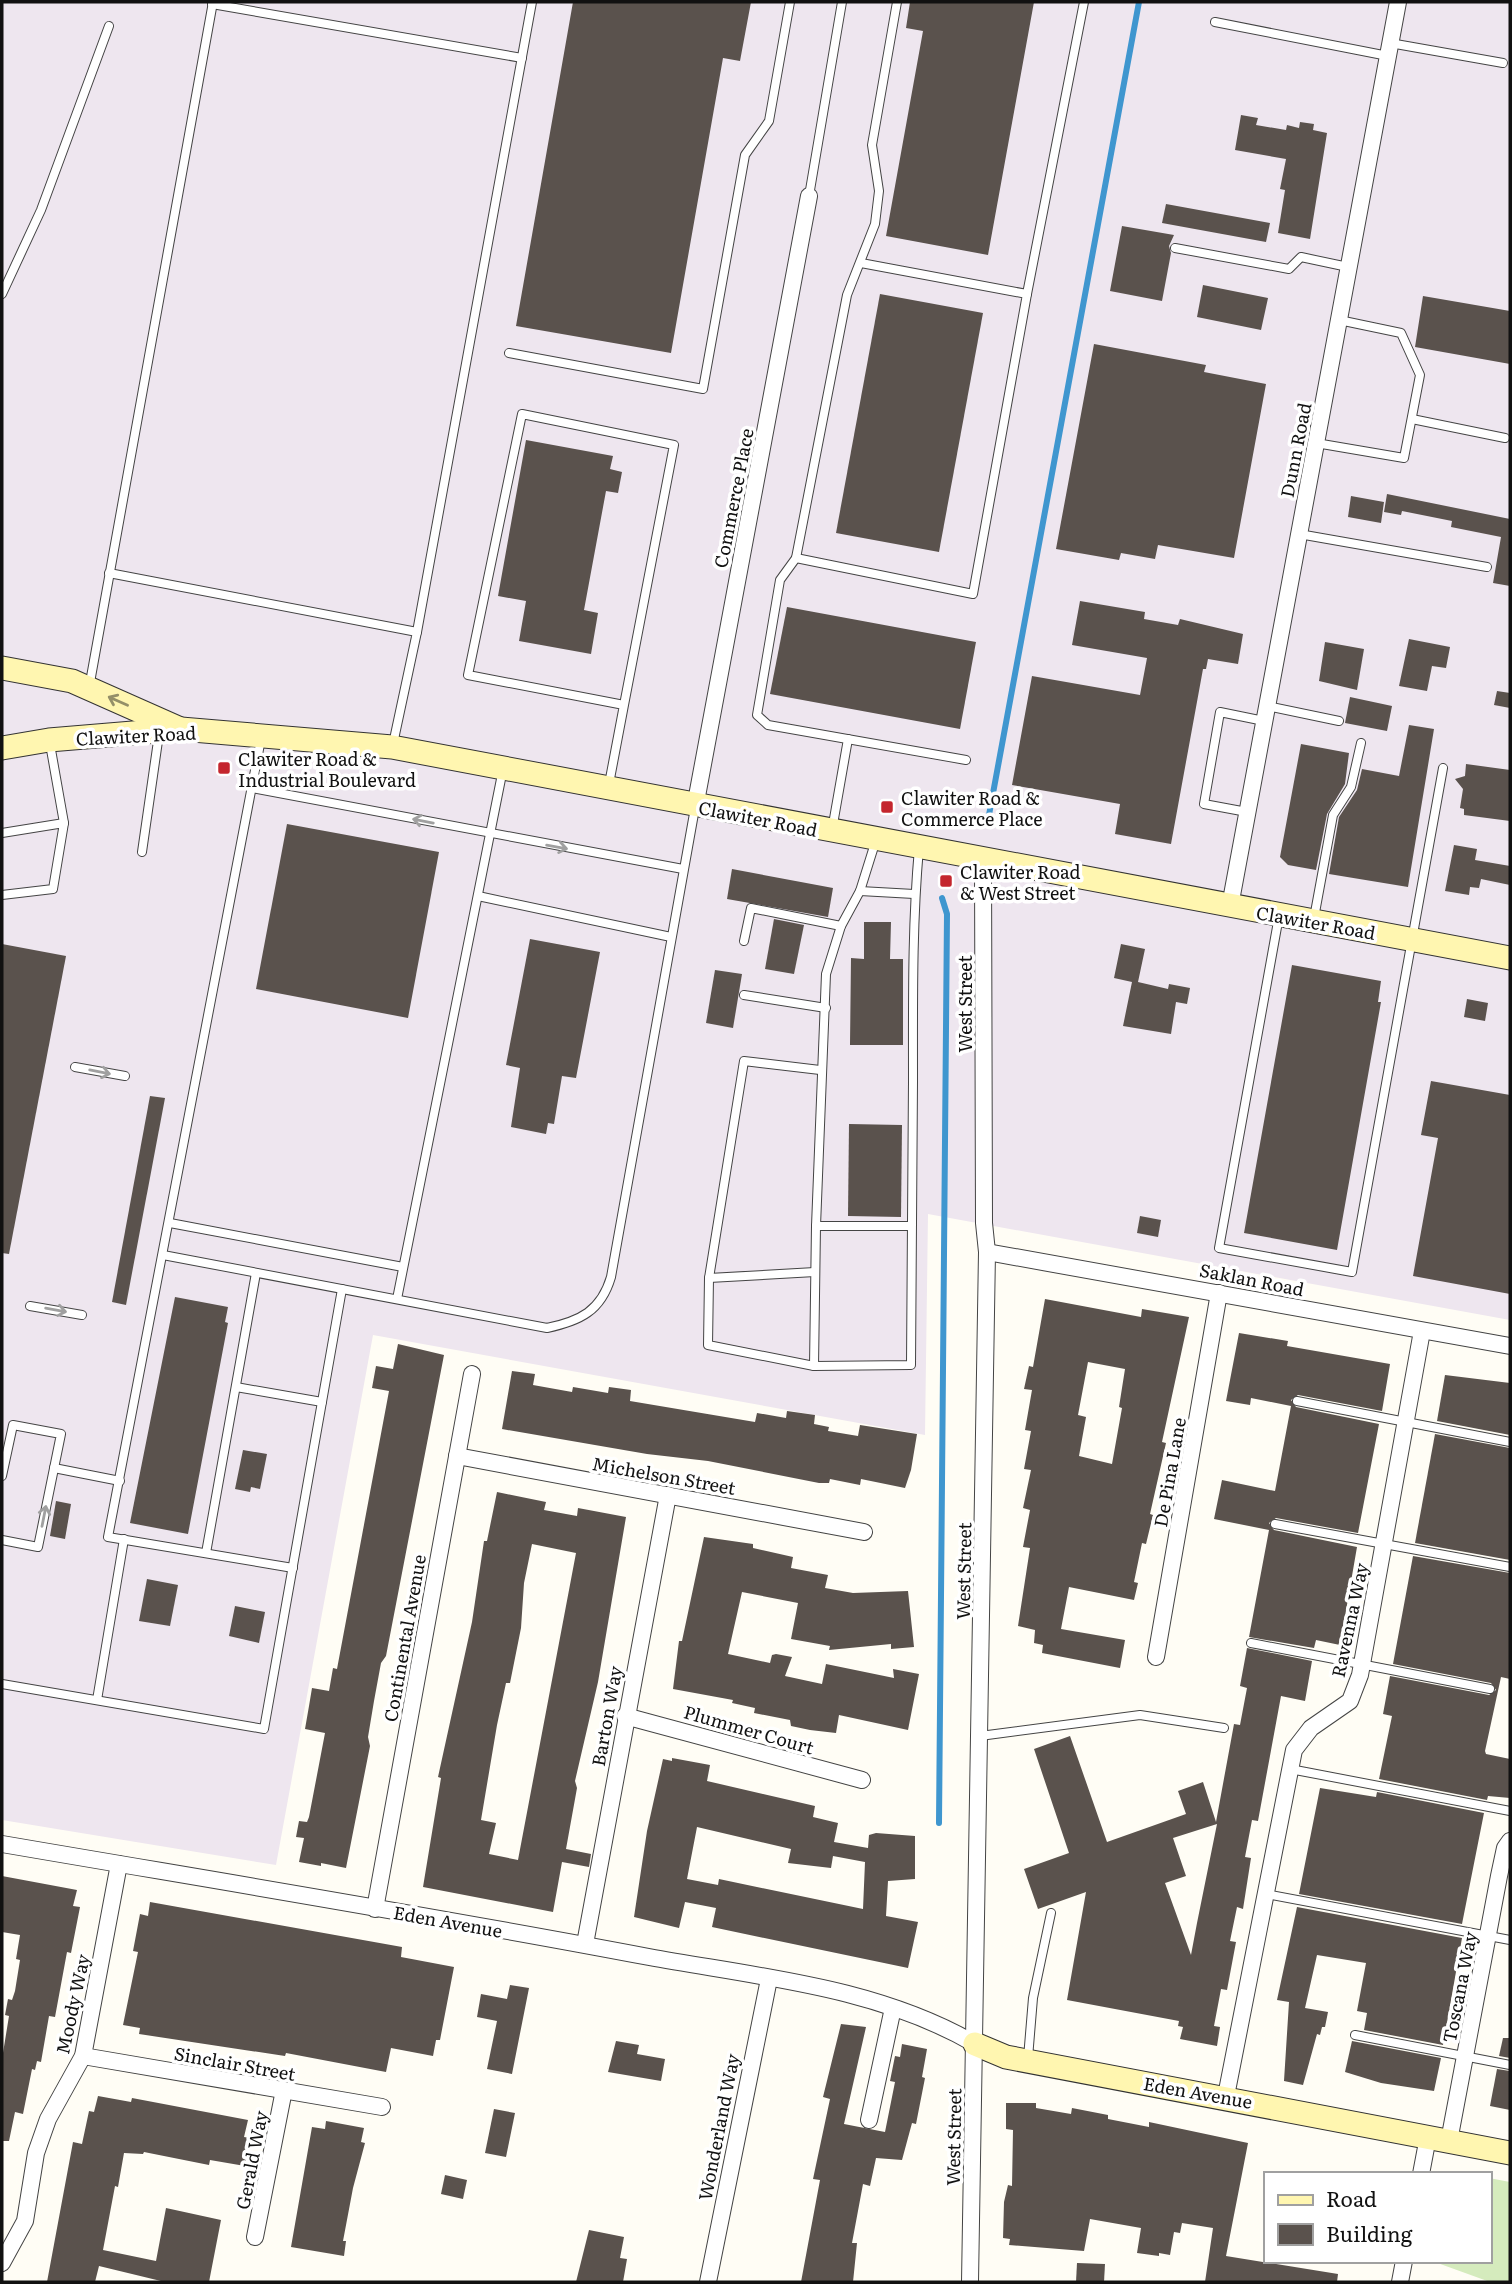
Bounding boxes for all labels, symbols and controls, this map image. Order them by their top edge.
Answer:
street label: Dunn Road [1273,400,1317,500]
street label: Commerce Place [706,426,760,570]
one-way arrow [108,694,130,707]
street label: Clawiter Road [75,718,197,752]
place label: Clawiter Road & Industrial Boulevard [238,745,416,793]
marker: Clawiter Road & Industrial Boulevard [216,760,232,776]
place label: Clawiter Road & Commerce Place [901,784,1043,832]
street label: Clawiter Road [696,793,820,843]
marker: Clawiter Road & Commerce Place [879,799,895,815]
one-way arrow [412,814,435,828]
one-way arrow [545,840,568,854]
place label: Clawiter Road & West Street [960,858,1081,906]
marker: Clawiter Road & West Street [938,873,954,889]
street label: Clawiter Road [1254,898,1378,946]
street label: West Street [951,955,978,1053]
one-way arrow [88,1065,111,1079]
street label: Saklan Road [1197,1256,1307,1302]
one-way arrow [44,1304,67,1317]
street label: De Pina Lane [1146,1415,1192,1529]
street label: Michelson Street [590,1449,739,1501]
one-way arrow [38,1505,52,1528]
street label: West Street [949,1521,977,1620]
street label: Continental Avenue [376,1552,432,1724]
street label: Ravenna Way [1324,1560,1374,1680]
street label: Barton Way [584,1663,628,1768]
street label: Plummer Court [681,1698,818,1761]
street label: Eden Avenue [391,1898,505,1944]
street label: Toscana Way [1435,1929,1483,2045]
street label: Moody Way [48,1951,96,2057]
street label: Sinclair Street [172,2039,299,2087]
street label: Wonderland Way [691,2051,746,2203]
street label: Eden Avenue [1141,2069,1255,2115]
street label: West Street [939,2087,967,2186]
street label: Gerald Way [228,2108,274,2212]
legend [1264,2172,1491,2263]
text: Road [1326,2182,1377,2213]
text: Building [1326,2217,1413,2248]

